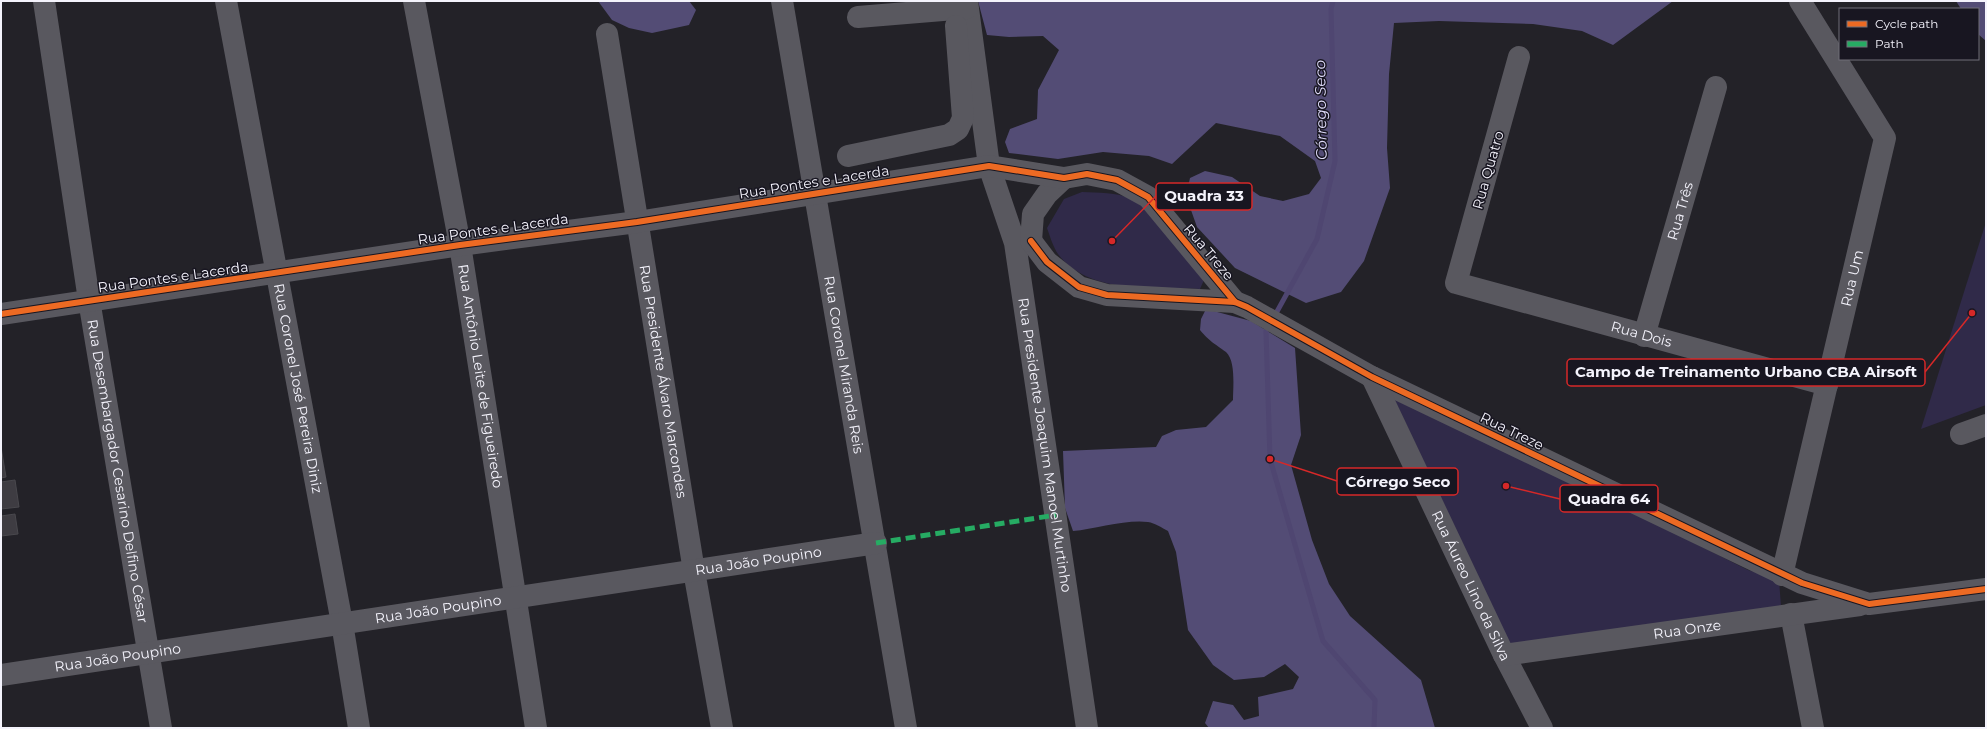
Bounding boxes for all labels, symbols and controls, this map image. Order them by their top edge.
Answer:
legend [1839,8,1979,60]
text: Cycle path [1875,16,1938,31]
text: Path [1875,36,1904,51]
water label: Córrego Seco [1310,60,1331,160]
street label: Rua Quatro [1468,128,1508,211]
street label: Rua Pontes e Lacerda [738,161,890,203]
street label: Rua Três [1663,180,1697,242]
callout: Quadra 33 [1156,183,1252,210]
text: Quadra 33 [1164,186,1244,205]
street label: Rua Pontes e Lacerda [416,210,570,248]
street label: Rua Treze [1180,220,1238,284]
street label: Rua Um [1837,248,1867,308]
street label: Rua Pontes e Lacerda [96,258,250,296]
street label: Rua Antônio Leite de Figueiredo [454,263,507,490]
street label: Rua Presidente Álvaro Marcondes [636,264,691,500]
street label: Rua Coronel Miranda Reis [820,274,868,455]
street label: Rua Coronel José Pereira Diniz [270,282,327,495]
street label: Rua Presidente Joaquim Manoel Murtinho [1014,297,1076,594]
street label: Rua Dois [1609,317,1674,351]
street label: Rua Desembargador Cesarino Delfino César [83,318,152,625]
callout: Campo de Treinamento Urbano CBA Airsoft [1567,359,1925,386]
text: Campo de Treinamento Urbano CBA Airsoft [1575,362,1918,381]
street label: Rua Treze [1477,408,1547,454]
callout: Córrego Seco [1337,468,1458,495]
text: Córrego Seco [1346,472,1451,491]
callout: Quadra 64 [1560,485,1658,512]
text: Quadra 64 [1568,489,1651,508]
street label: Rua Áureo Lino da Silva [1428,508,1514,664]
street label: Rua João Poupino [694,542,823,579]
street label: Rua João Poupino [374,591,503,627]
street label: Rua Onze [1652,616,1722,643]
street label: Rua João Poupino [53,639,182,676]

